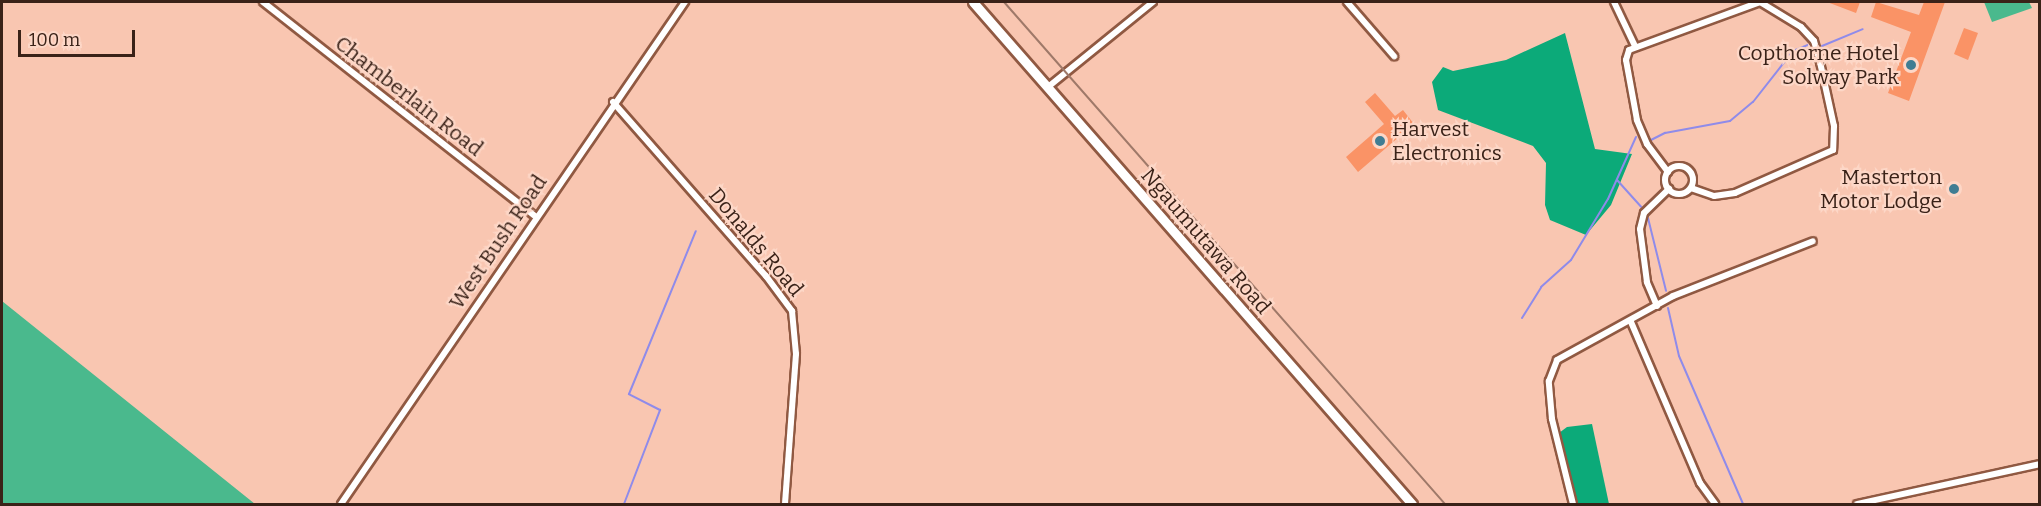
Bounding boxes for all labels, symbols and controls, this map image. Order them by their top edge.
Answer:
scale bar [21,18,138,56]
text: 100 m [29,29,80,51]
street label: Chamberlain Road [330,31,488,161]
place label: Copthorne Hotel Solway Park [1738,40,1899,90]
marker: Copthorne Hotel Solway Park [1904,58,1918,72]
place label: Harvest Electronics [1392,116,1502,166]
marker: Harvest Electronics [1373,134,1387,148]
street label: Ngaumutawa Road [1136,163,1276,319]
place label: Masterton Motor Lodge [1820,164,1942,214]
street label: West Bush Road [444,170,552,314]
marker: Masterton Motor Lodge [1947,182,1961,196]
street label: Donalds Road [703,183,809,301]

